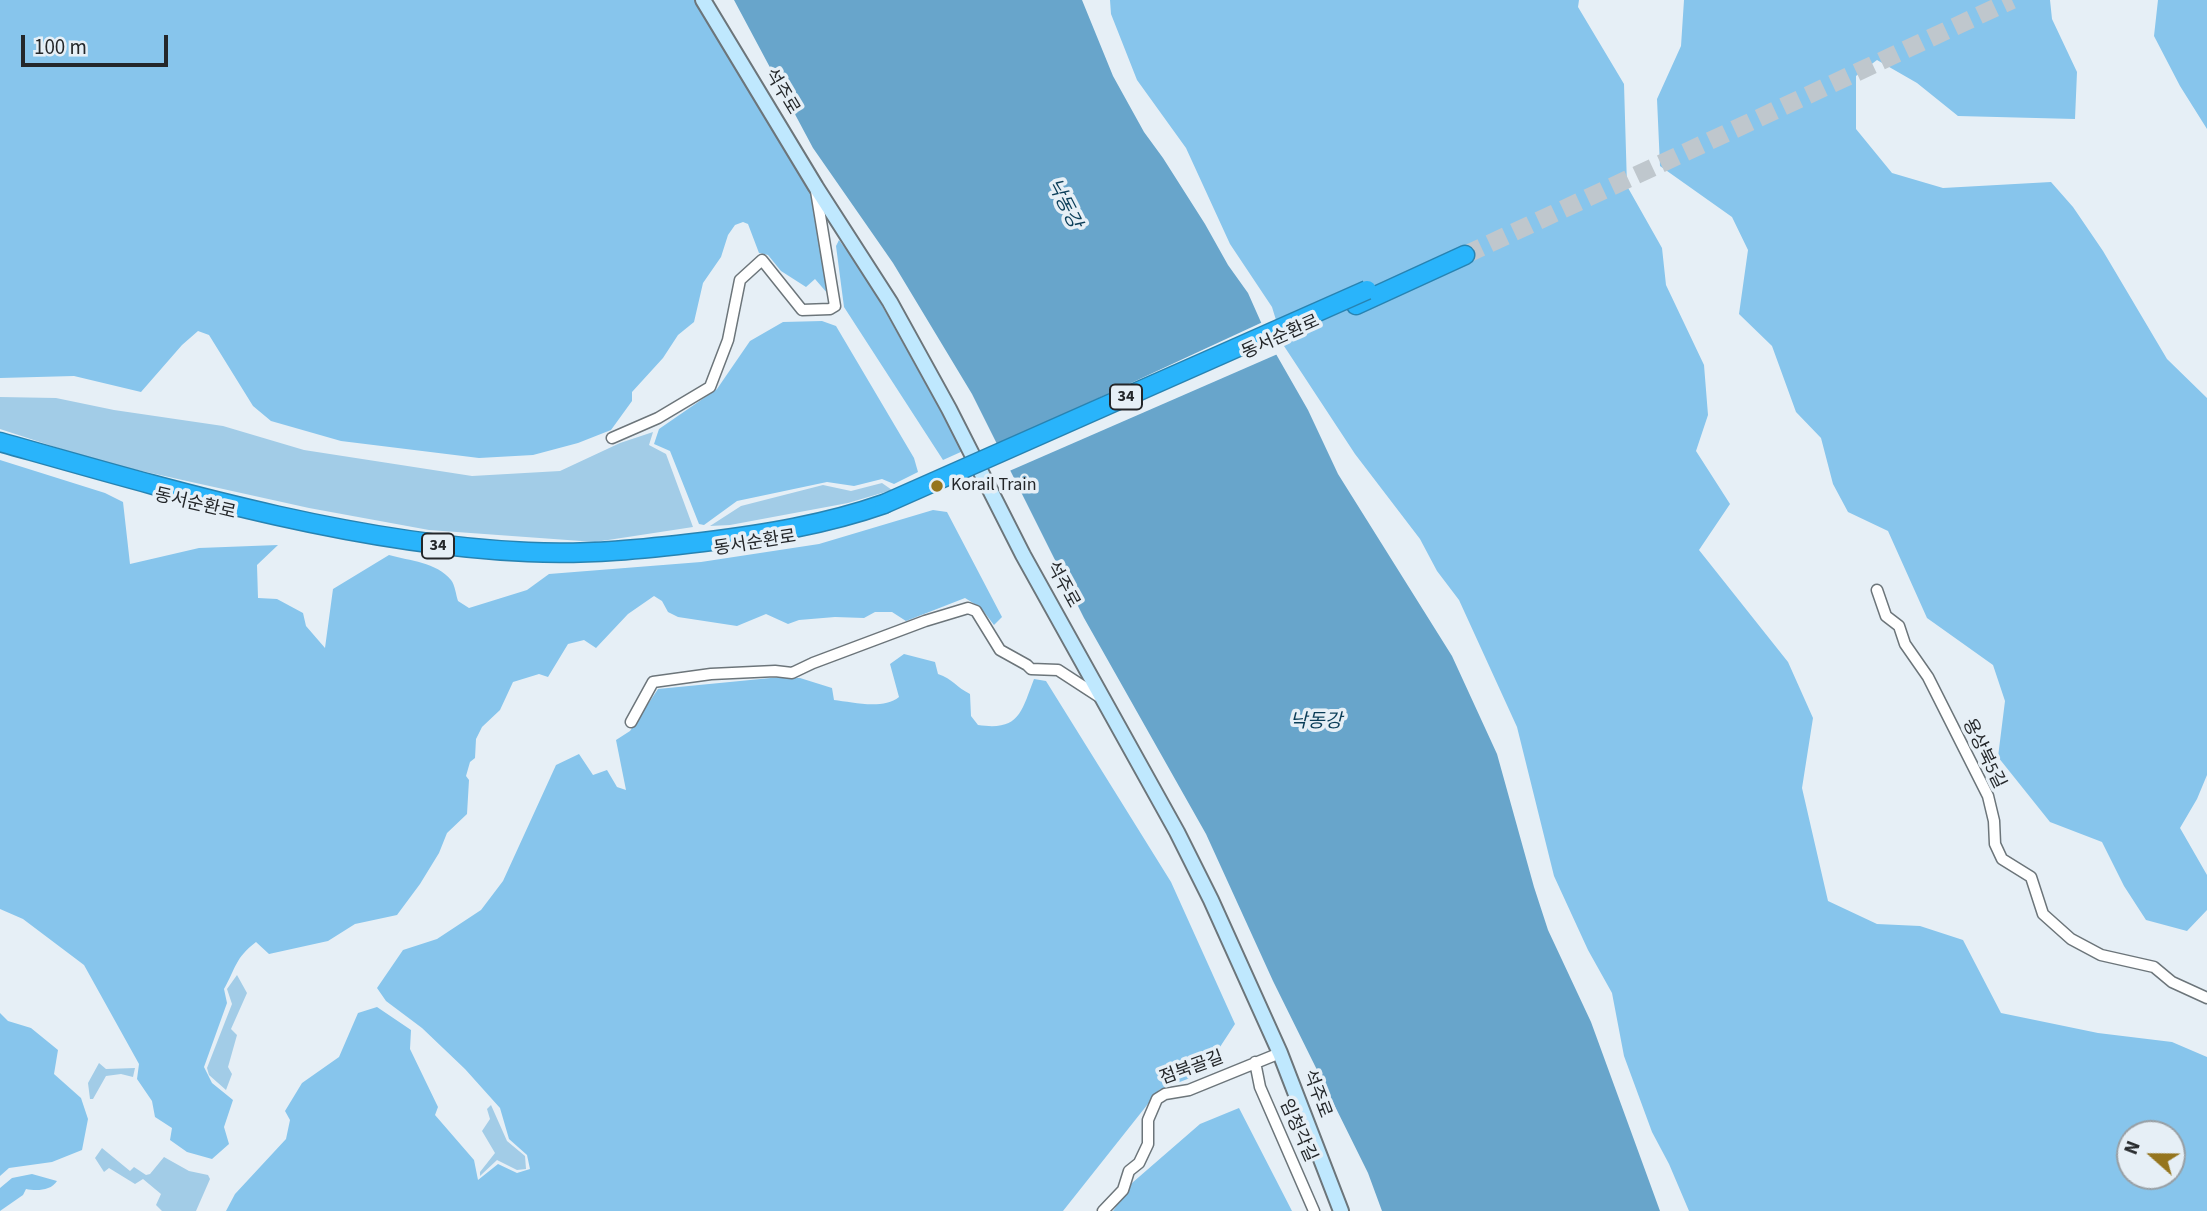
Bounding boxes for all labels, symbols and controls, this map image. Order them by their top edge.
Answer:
scale bar [24,21,172,65]
text: 100 m [34,32,87,62]
street label: 석주로 [759,65,803,119]
water label: 낙동강 [1041,175,1085,233]
street label: 동서순환로 [1239,311,1323,365]
road number: 34 [1110,384,1142,410]
place label: Korail Train [951,475,1037,497]
marker: Korail Train [929,478,945,494]
street label: 동서순환로 [152,485,238,525]
street label: 동서순환로 [712,527,798,561]
road number: 34 [422,534,454,558]
street label: 석주로 [1041,558,1083,612]
water label: 낙동강 [1290,712,1342,734]
street label: 용상북5길 [1957,715,2009,793]
street label: 점북골길 [1157,1048,1227,1090]
street label: 석주로 [1297,1067,1335,1121]
street label: 임청각길 [1274,1096,1320,1166]
north arrow [2116,1120,2186,1190]
text: N [2118,1137,2148,1159]

